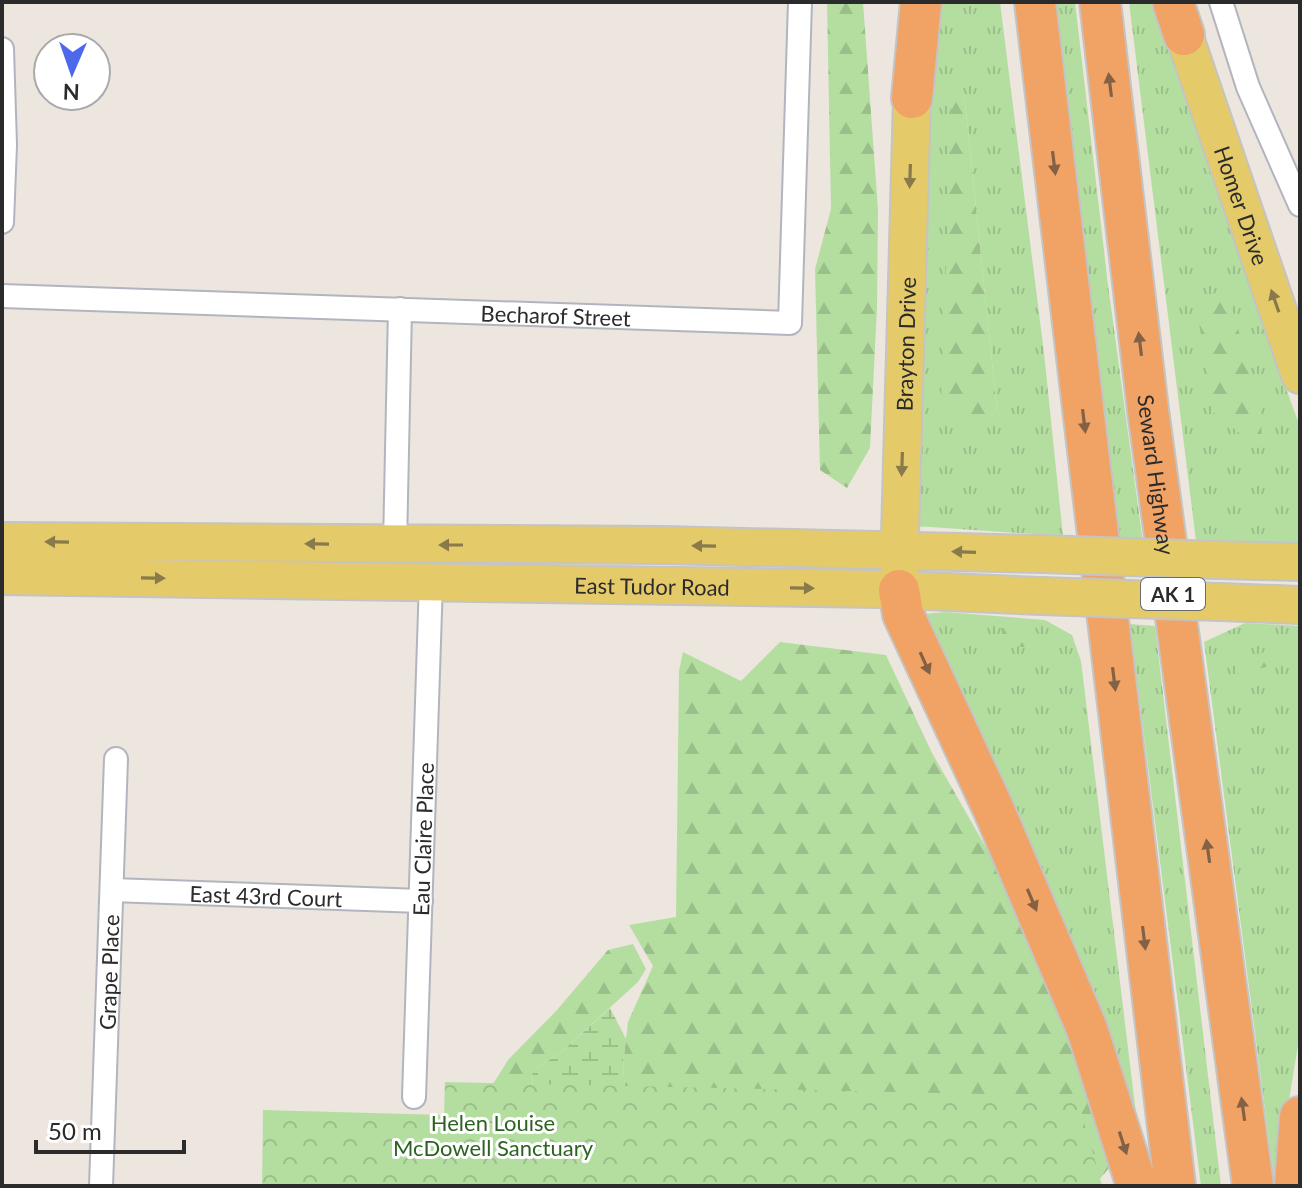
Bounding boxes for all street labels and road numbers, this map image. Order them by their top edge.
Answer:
street label: Homer Drive [1209,142,1275,269]
street label: Brayton Drive [890,276,921,412]
street label: Becharof Street [480,299,631,331]
street label: Seward Highway [1133,393,1181,557]
street label: East Tudor Road [574,571,730,600]
road number: AK 1 [1141,578,1205,610]
street label: Eau Claire Place [406,762,439,916]
street label: East 43rd Court [189,879,343,912]
street label: Grape Place [93,914,124,1030]

